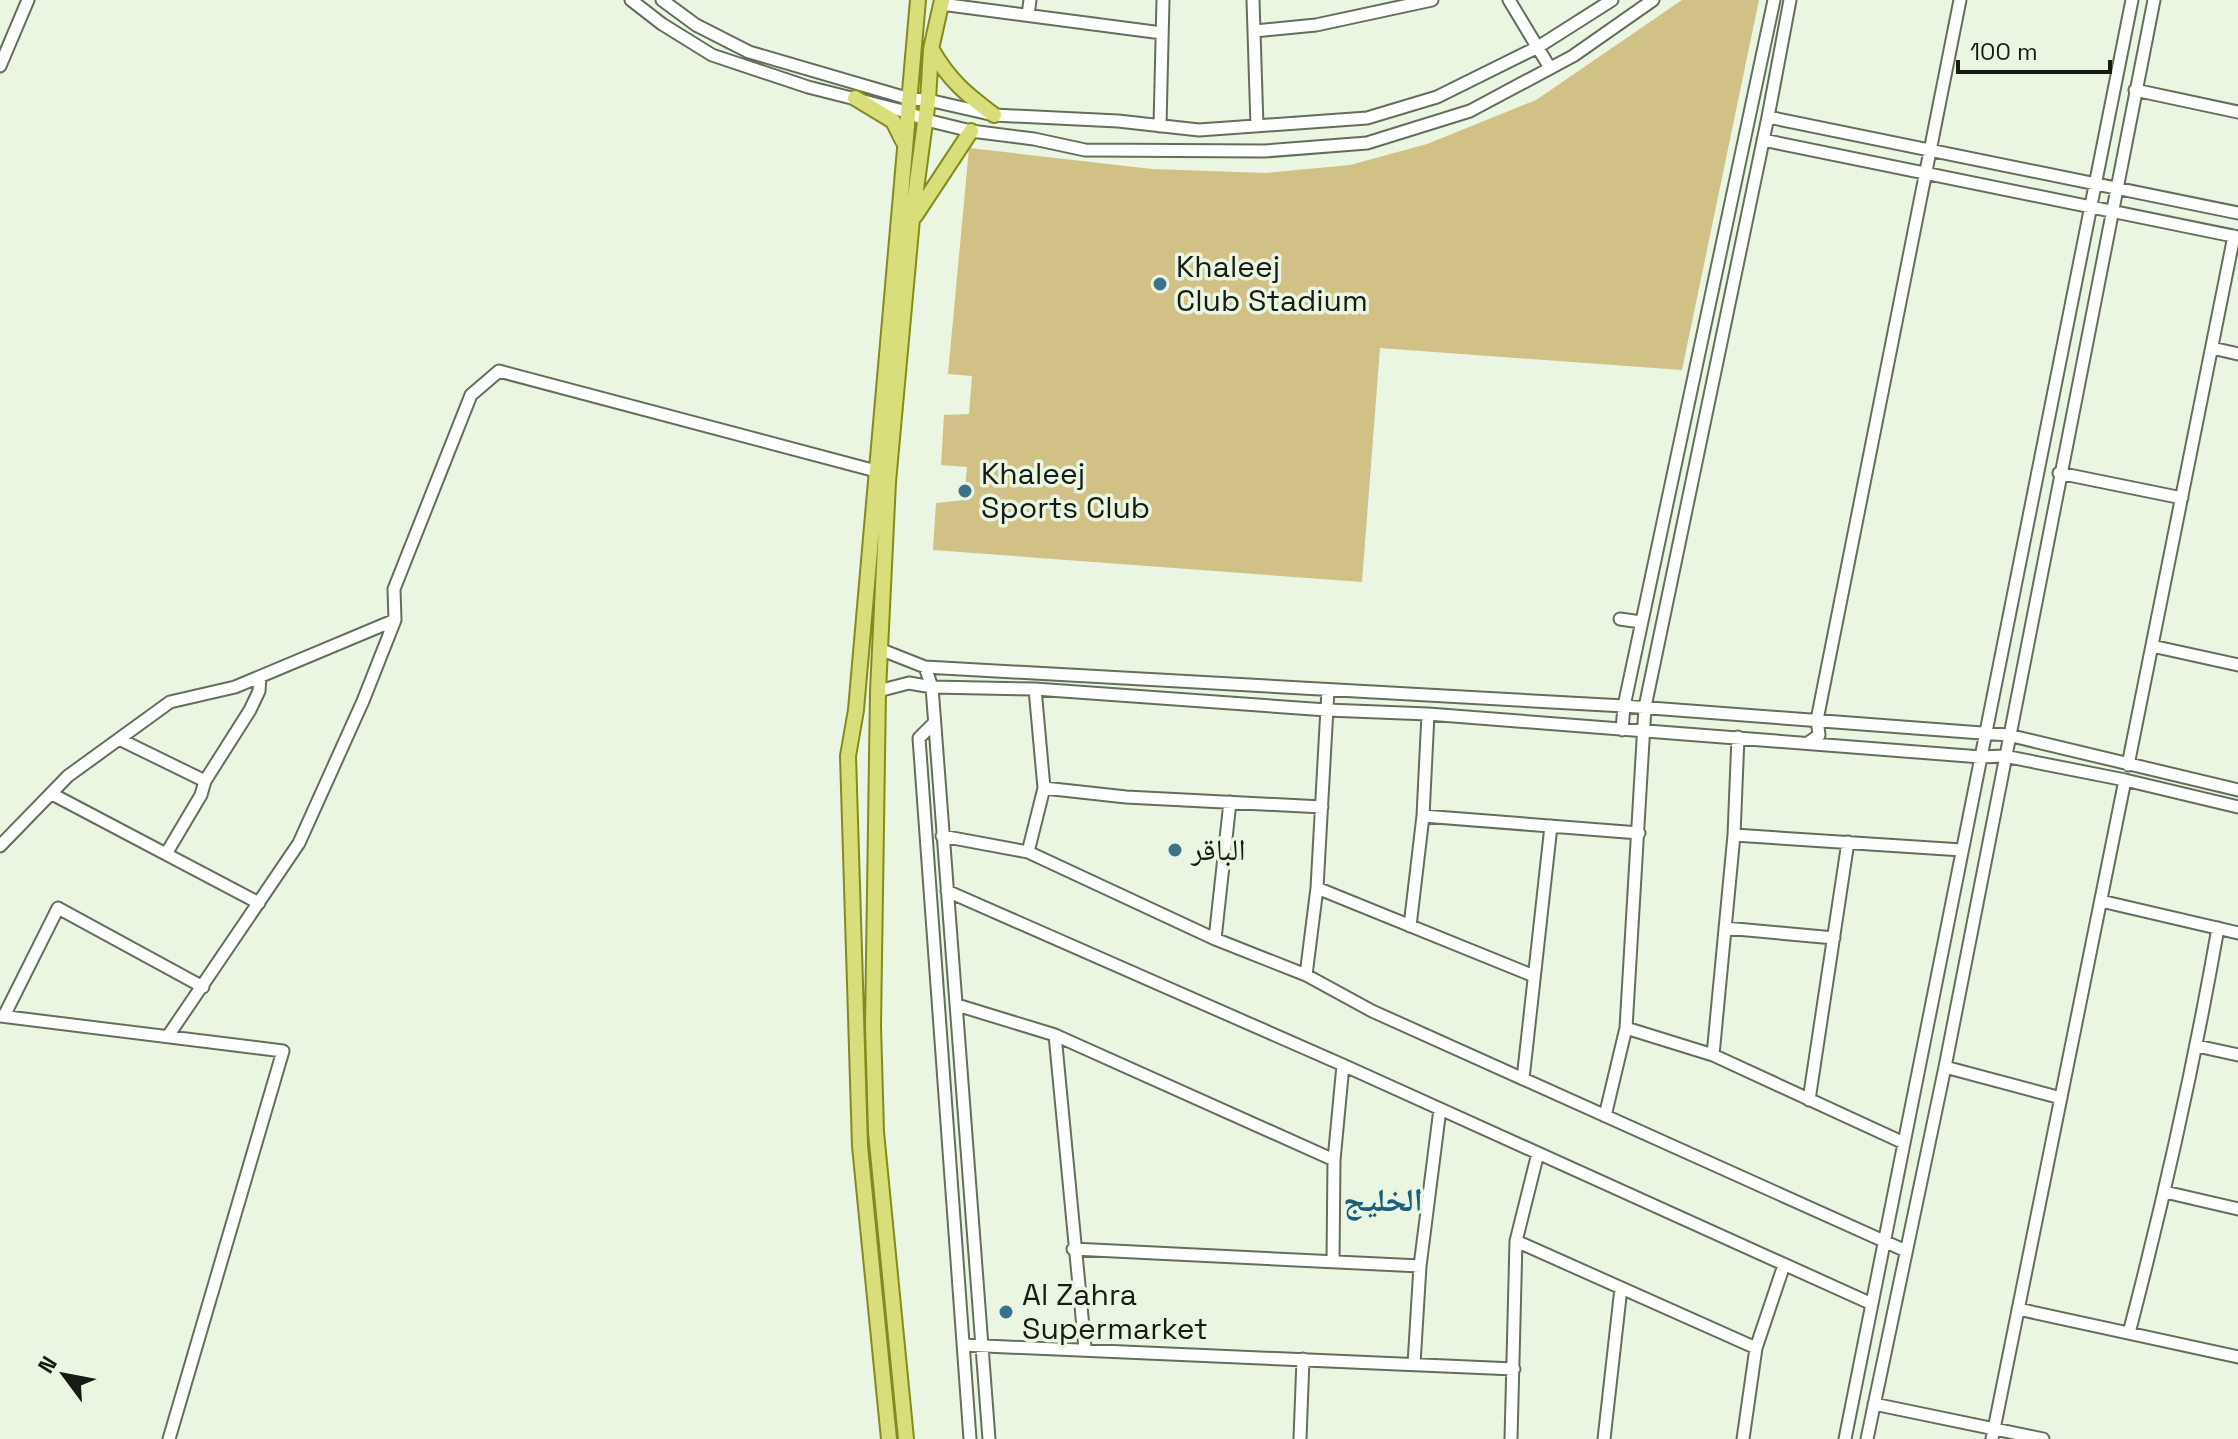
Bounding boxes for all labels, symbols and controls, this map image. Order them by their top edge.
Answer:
scale bar [1958,24,2110,74]
text: 100 m [1970,36,2038,67]
place label: Khaleej Club Stadium [1176,247,1368,320]
marker: Khaleej Club Stadium [1151,275,1169,293]
place label: Khaleej Sports Club [981,454,1150,527]
marker: Khaleej Sports Club [956,482,974,500]
place label: الباقر [1190,830,1246,869]
marker: الباقر [1166,841,1184,859]
district label: الخليج [1343,1180,1423,1221]
place label: Al Zahra Supermarket [1022,1275,1208,1348]
marker: Al Zahra Supermarket [997,1303,1015,1321]
north arrow [24,1335,104,1415]
text: N [31,1351,63,1378]

